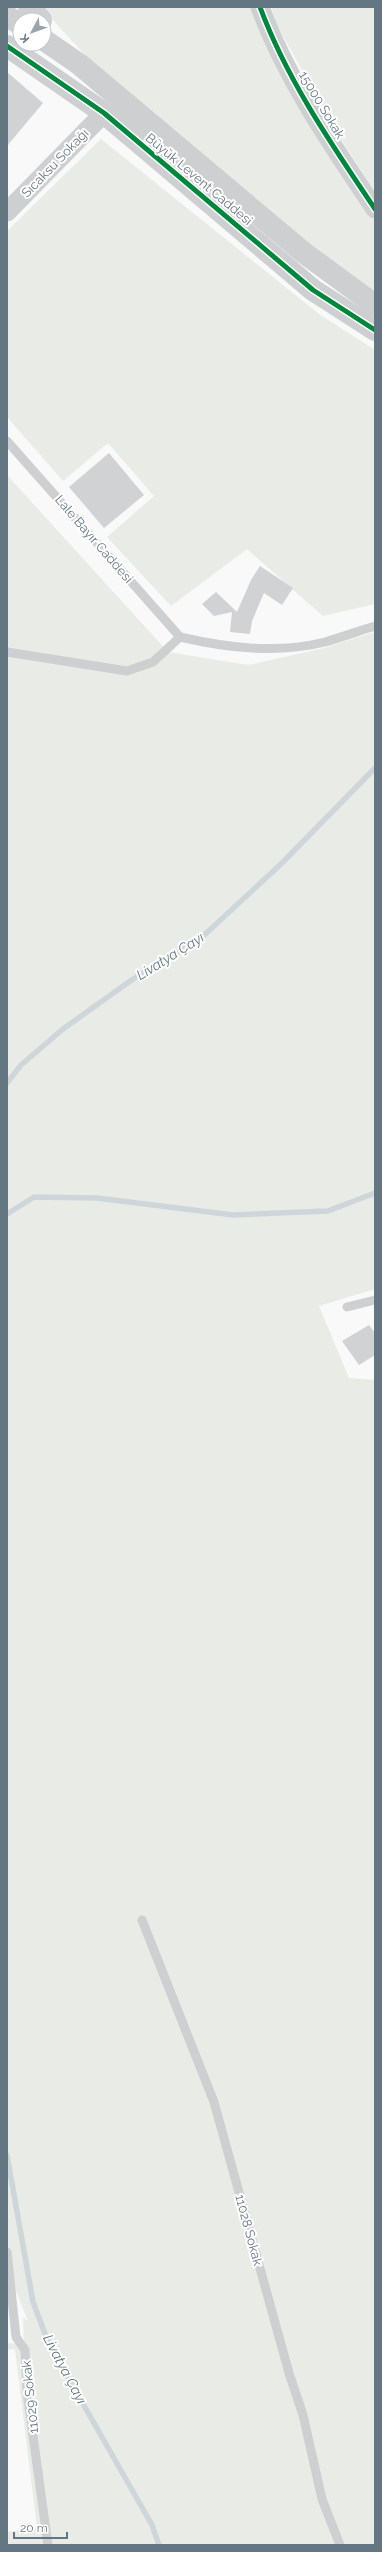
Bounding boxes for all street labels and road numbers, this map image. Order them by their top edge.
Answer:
street label: 15000 Sokak [296,68,348,142]
street label: Sıcaksu Sokağı [18,126,92,200]
street label: Büyük Levent Caddesi [143,130,255,228]
street label: Lale Bayır Caddesi [52,492,136,586]
street label: 11028 Sokak [232,2193,266,2267]
street label: 11029 Sokak [19,2360,41,2434]

